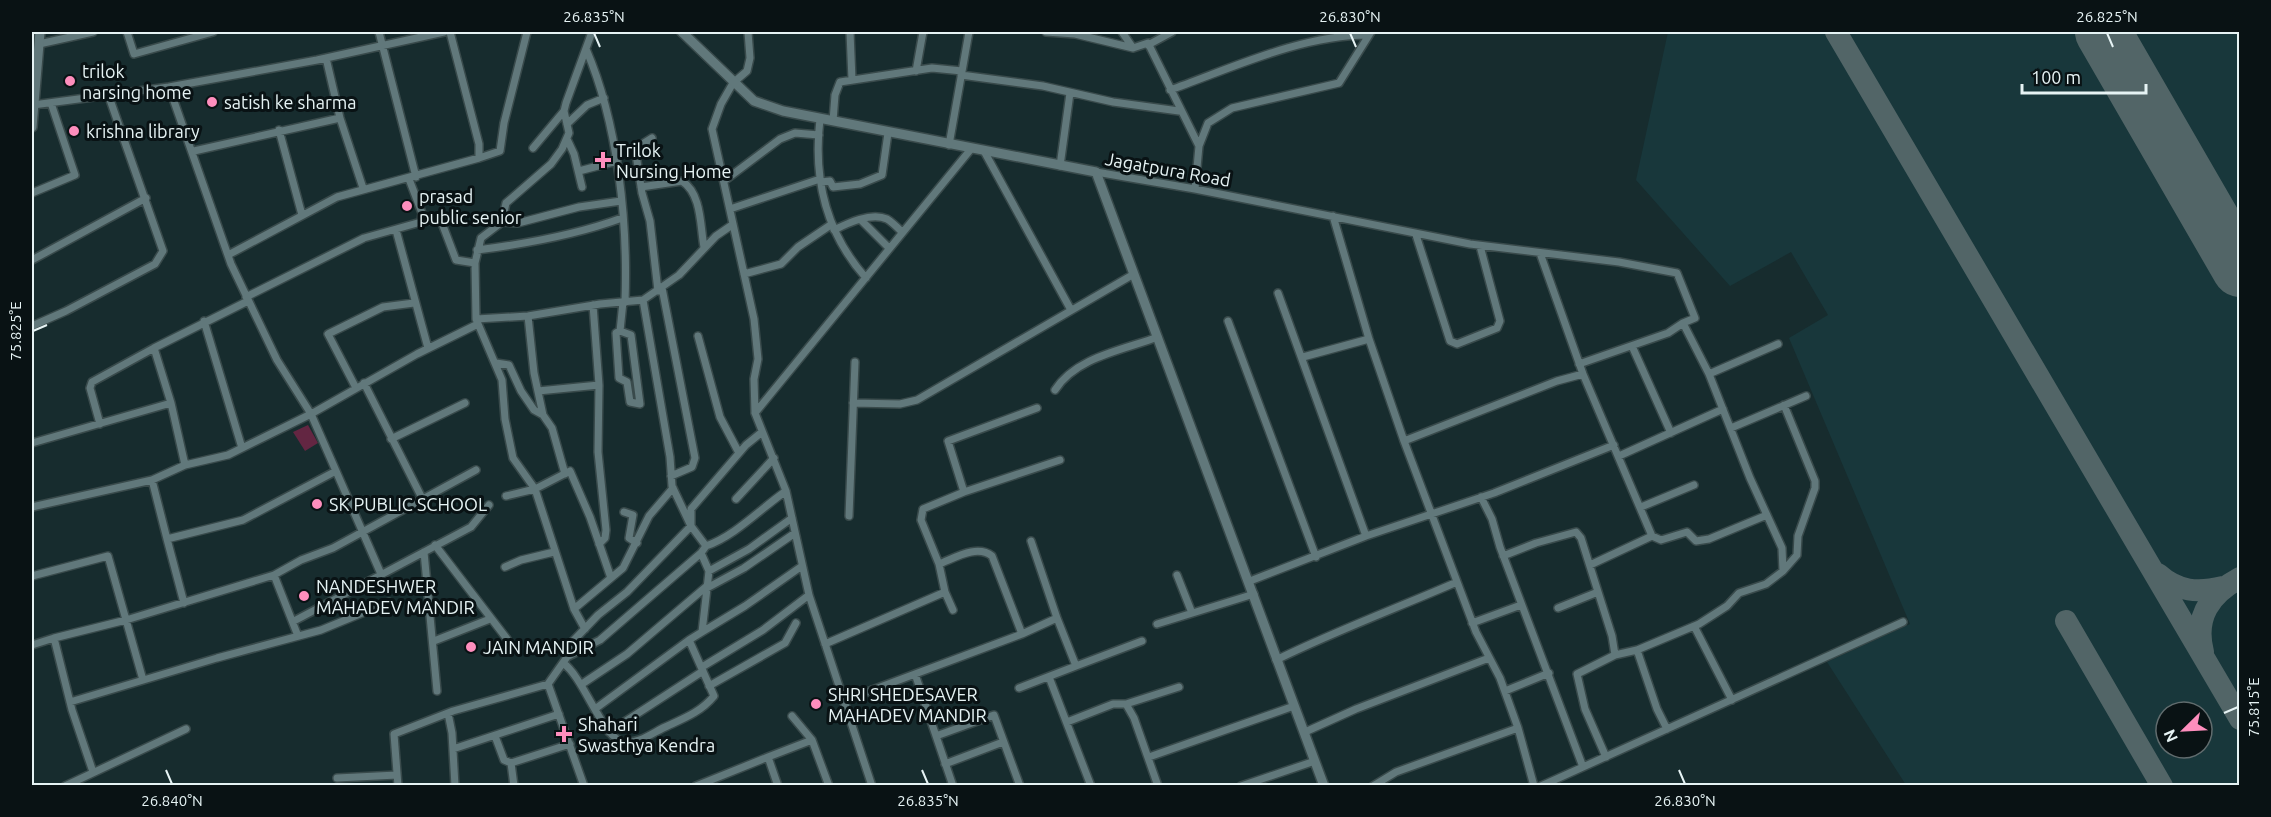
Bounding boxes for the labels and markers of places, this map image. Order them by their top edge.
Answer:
place label: trilok narsing home [82,61,192,102]
marker: trilok narsing home [63,74,77,88]
place label: satish ke sharma [224,92,357,112]
marker: satish ke sharma [205,95,219,109]
place label: krishna library [86,121,200,141]
marker: krishna library [67,124,81,138]
place label: Trilok Nursing Home [616,140,731,181]
marker: Trilok Nursing Home [594,151,612,169]
place label: prasad public senior [419,186,522,227]
marker: prasad public senior [400,199,414,213]
place label: SK PUBLIC SCHOOL [329,494,487,514]
marker: SK PUBLIC SCHOOL [310,497,324,511]
place label: NANDESHWER MAHADEV MANDIR [316,576,475,617]
marker: NANDESHWER MAHADEV MANDIR [297,589,311,603]
place label: JAIN MANDIR [483,637,594,657]
marker: JAIN MANDIR [464,640,478,654]
place label: SHRI SHEDESAVER MAHADEV MANDIR [828,684,987,725]
marker: SHRI SHEDESAVER MAHADEV MANDIR [809,697,823,711]
place label: Shahari Swasthya Kendra [578,714,715,755]
marker: Shahari Swasthya Kendra [555,725,573,743]

